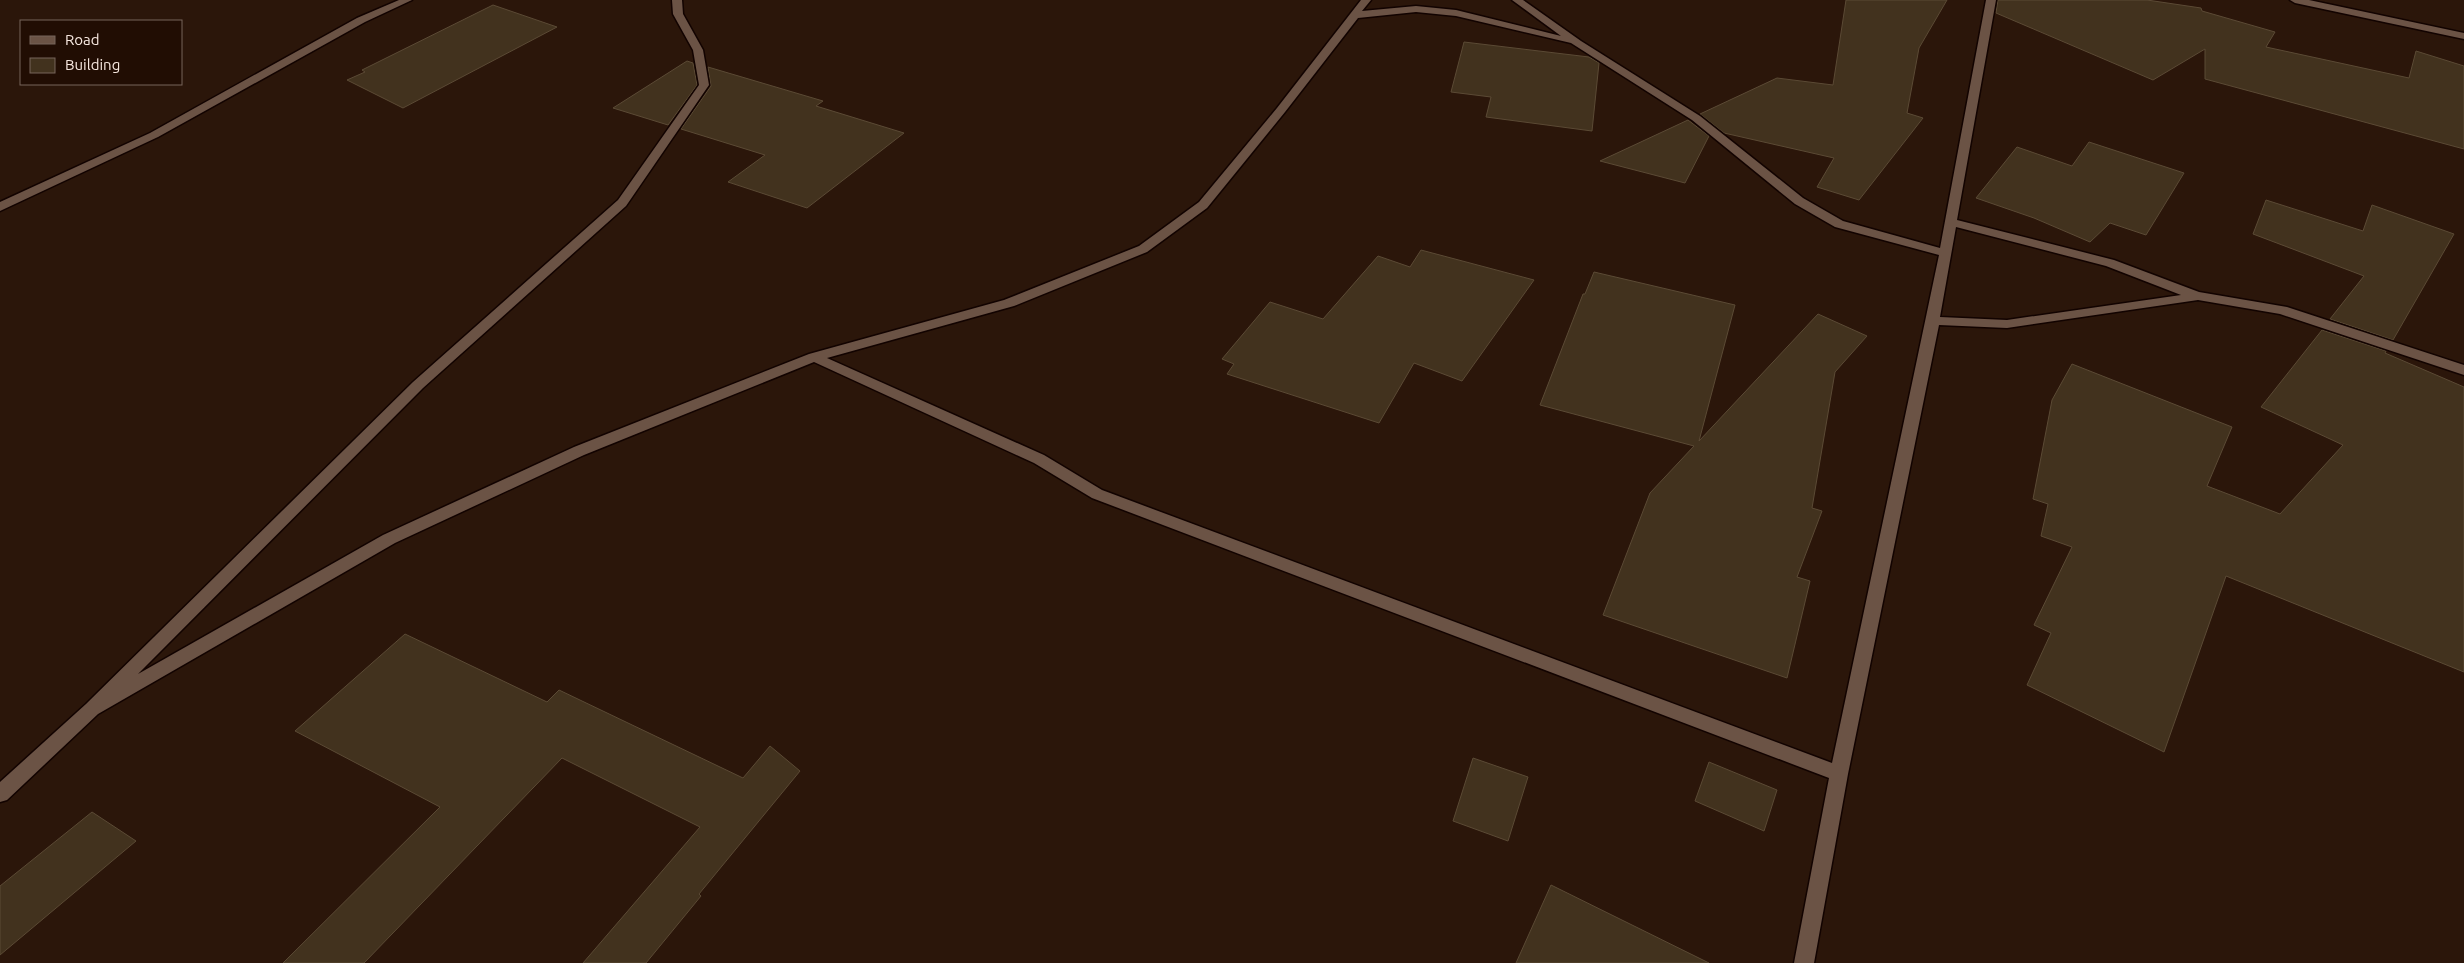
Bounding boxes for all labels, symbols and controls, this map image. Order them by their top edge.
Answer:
legend [20,20,182,85]
text: Road [65,31,100,48]
text: Building [65,56,120,73]

